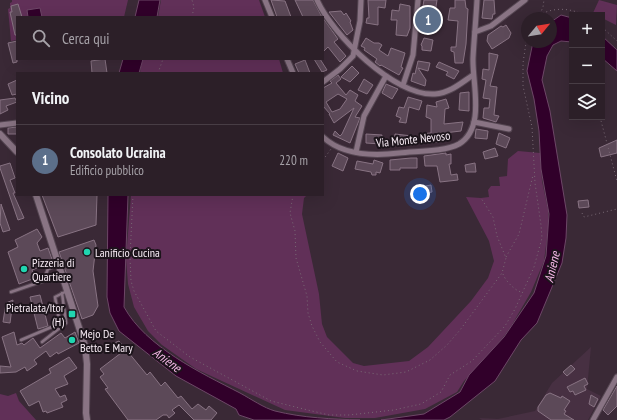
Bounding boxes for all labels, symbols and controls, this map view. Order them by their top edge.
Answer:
pin: 1 [415,5,441,35]
north arrow [521,12,557,48]
map controls [569,12,605,120]
button: + [569,12,605,48]
search box [16,16,324,60]
icon: search [30,27,52,49]
text: Cerca qui [62,29,110,48]
button: − [569,48,605,84]
button: layers [569,84,605,120]
text: Vicino [32,87,69,109]
street label: Via Monte Nevoso [374,128,451,150]
text: Consolato Ucraina [70,143,166,162]
text: 1 [42,152,48,169]
text: 220 m [279,152,308,169]
text: Edificio pubblico [70,162,144,179]
your location [410,184,430,204]
place label: Lanificio Cucina [95,245,160,260]
marker: Lanificio Cucina [82,247,92,257]
water label: Aniene [540,248,564,284]
place label: Pizzeria di Quartiere [32,255,75,284]
marker: Pizzeria di Quartiere [19,264,29,274]
place label: Pietralata/Itor (H) [6,300,65,329]
marker: Pietralata/Itor (H) [67,309,77,319]
place label: Mejo De Betto E Mary [80,326,133,355]
marker: Mejo De Betto E Mary [67,335,77,345]
water label: Aniene [149,344,186,377]

